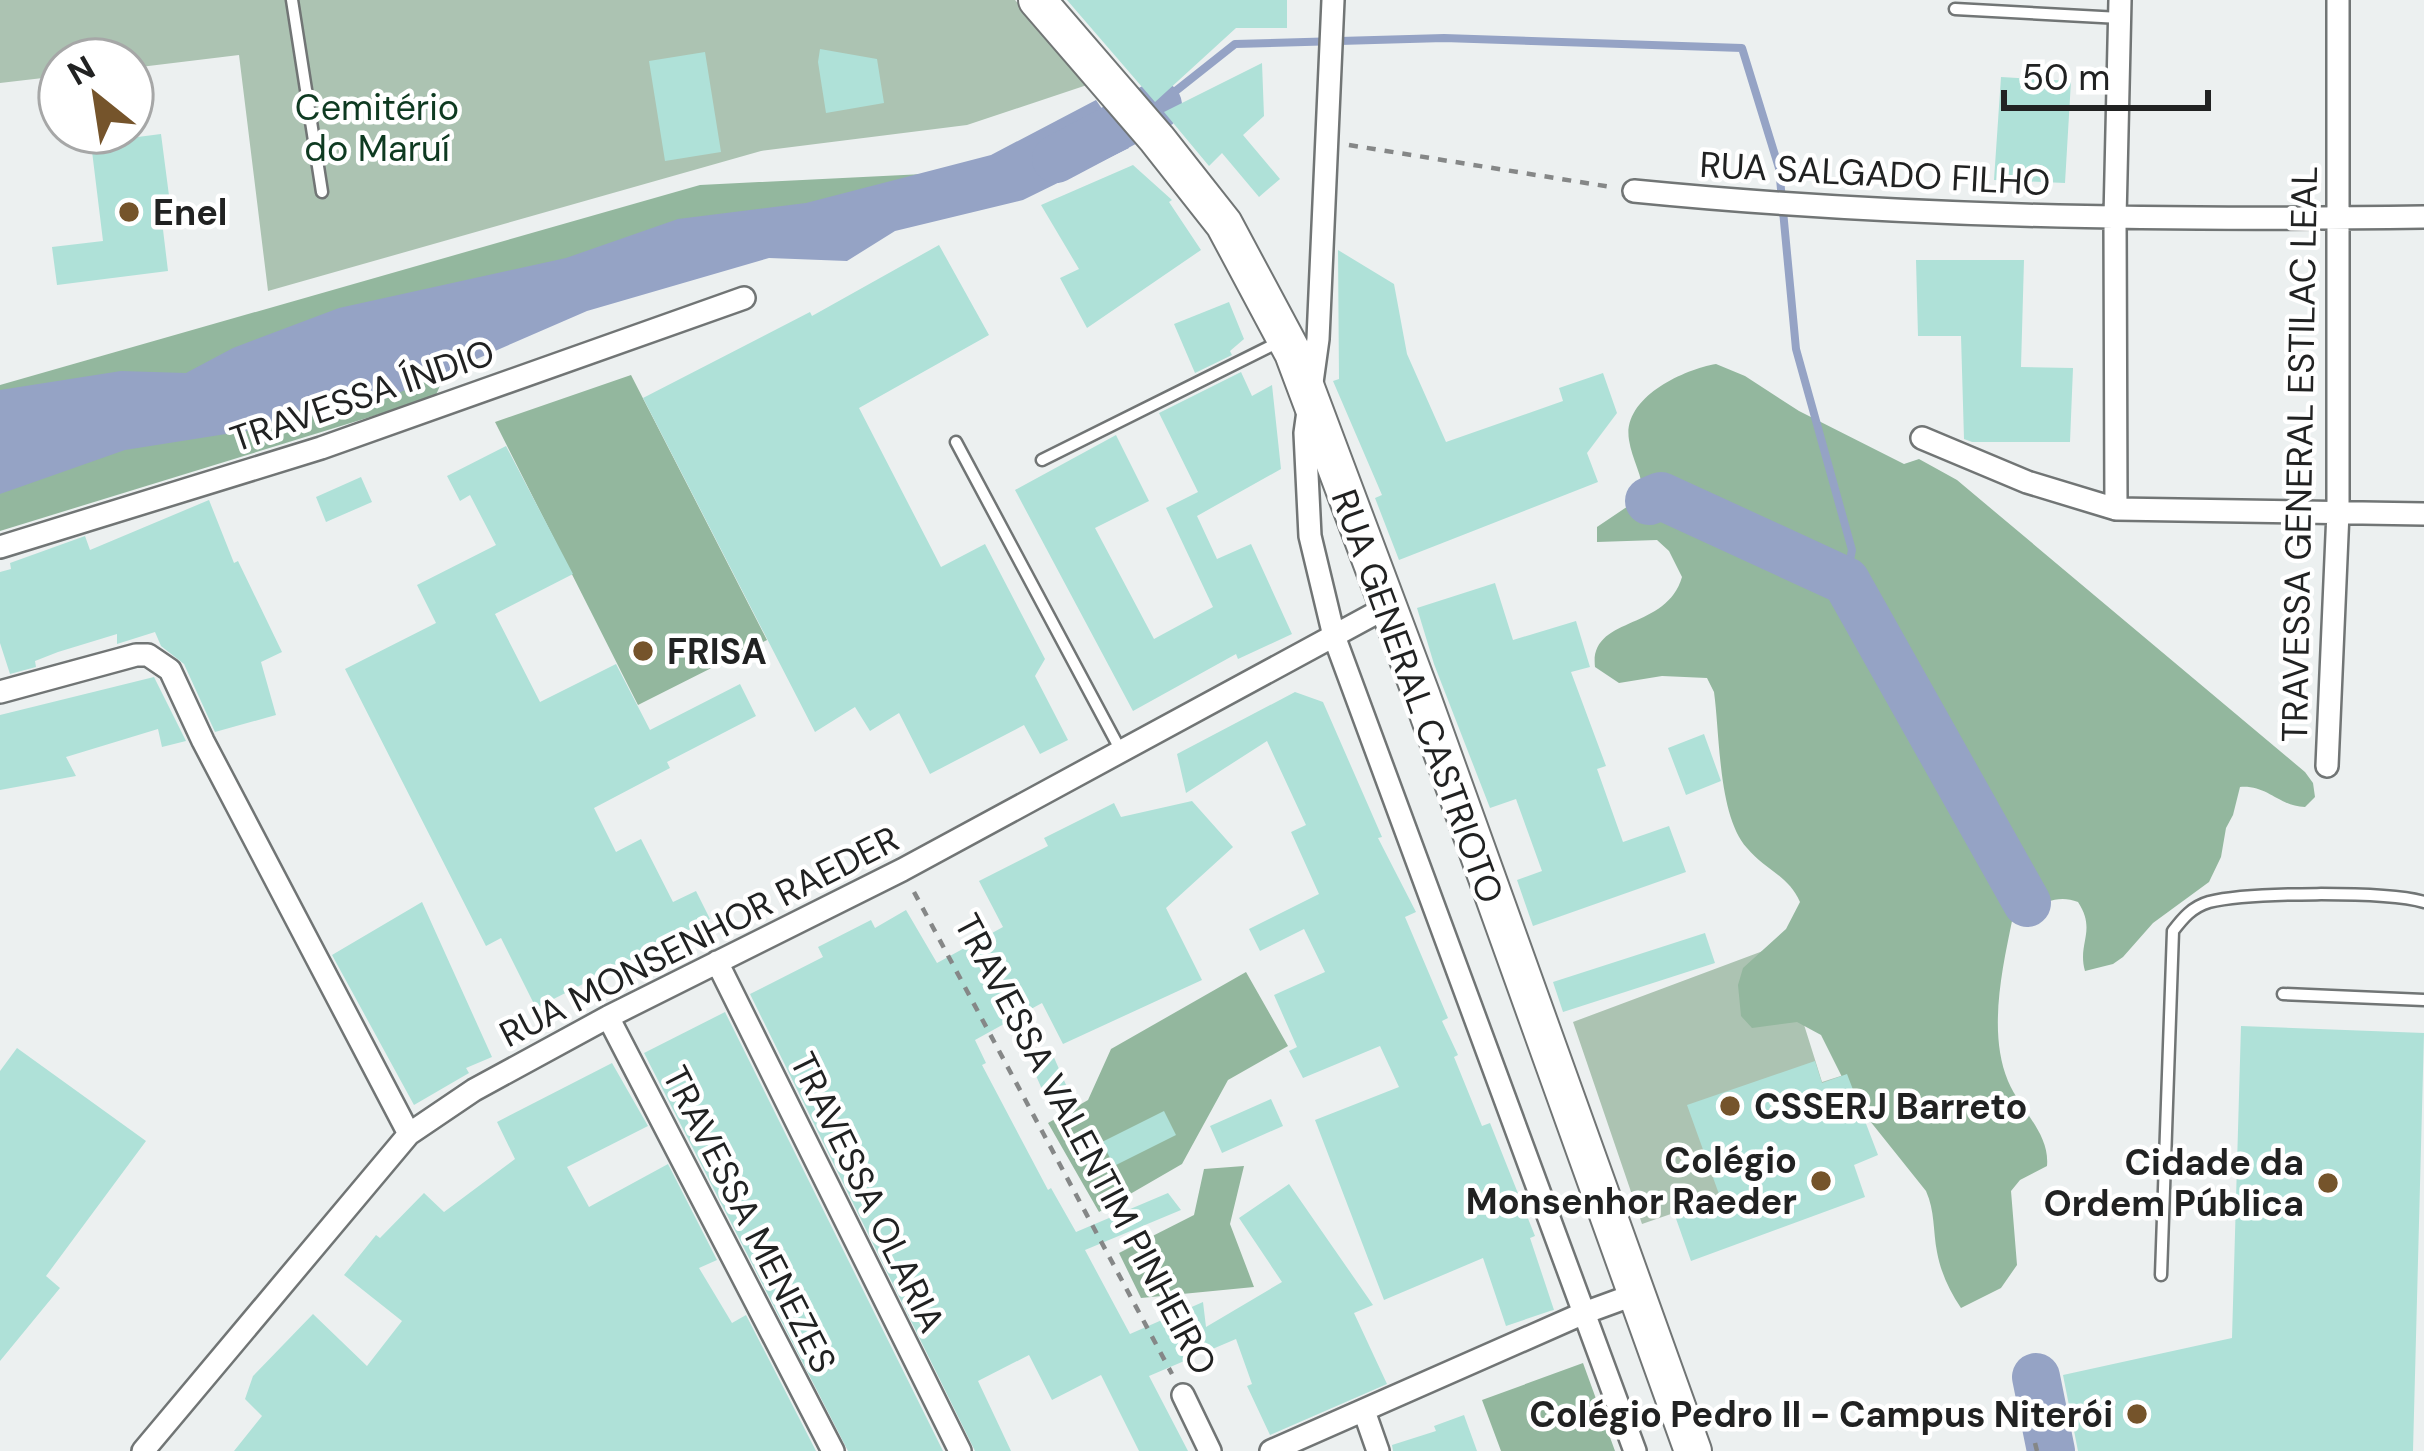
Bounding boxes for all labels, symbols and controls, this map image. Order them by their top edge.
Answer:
north arrow [36,36,156,156]
scale bar [2004,36,2208,110]
text: N [60,46,102,95]
text: 50 m [2022,54,2110,101]
park label: Cemitério do Maruí [295,84,459,172]
street label: RUA SALGADO FILHO [1698,141,2052,206]
street label: TRAVESSA GENERAL ESTILAC LEAL [2271,165,2328,743]
place label: Enel [153,189,227,236]
marker: Enel [116,199,142,225]
street label: TRAVESSA ÍNDIO [224,328,500,463]
street label: RUA GENERAL CASTRIOTO [1321,483,1514,909]
place label: FRISA [667,628,767,675]
marker: FRISA [630,638,656,664]
street label: RUA MONSENHOR RAEDER [492,815,907,1058]
street label: TRAVESSA VALENTIM PINHEIRO [944,906,1227,1383]
street label: TRAVESSA OLARIA [779,1044,956,1340]
street label: TRAVESSA MENEZES [652,1058,847,1381]
place label: CSSERJ Barreto [1754,1083,2027,1130]
marker: CSSERJ Barreto [1717,1093,1743,1119]
place label: Colégio Monsenhor Raeder [1466,1137,1797,1225]
place label: Cidade da Ordem Pública [2043,1139,2304,1227]
marker: Colégio Monsenhor Raeder [1808,1168,1834,1194]
marker: Cidade da Ordem Pública [2315,1170,2341,1196]
place label: Colégio Pedro II - Campus Niterói [1529,1391,2113,1438]
marker: Colégio Pedro II - Campus Niterói [2124,1401,2150,1427]

